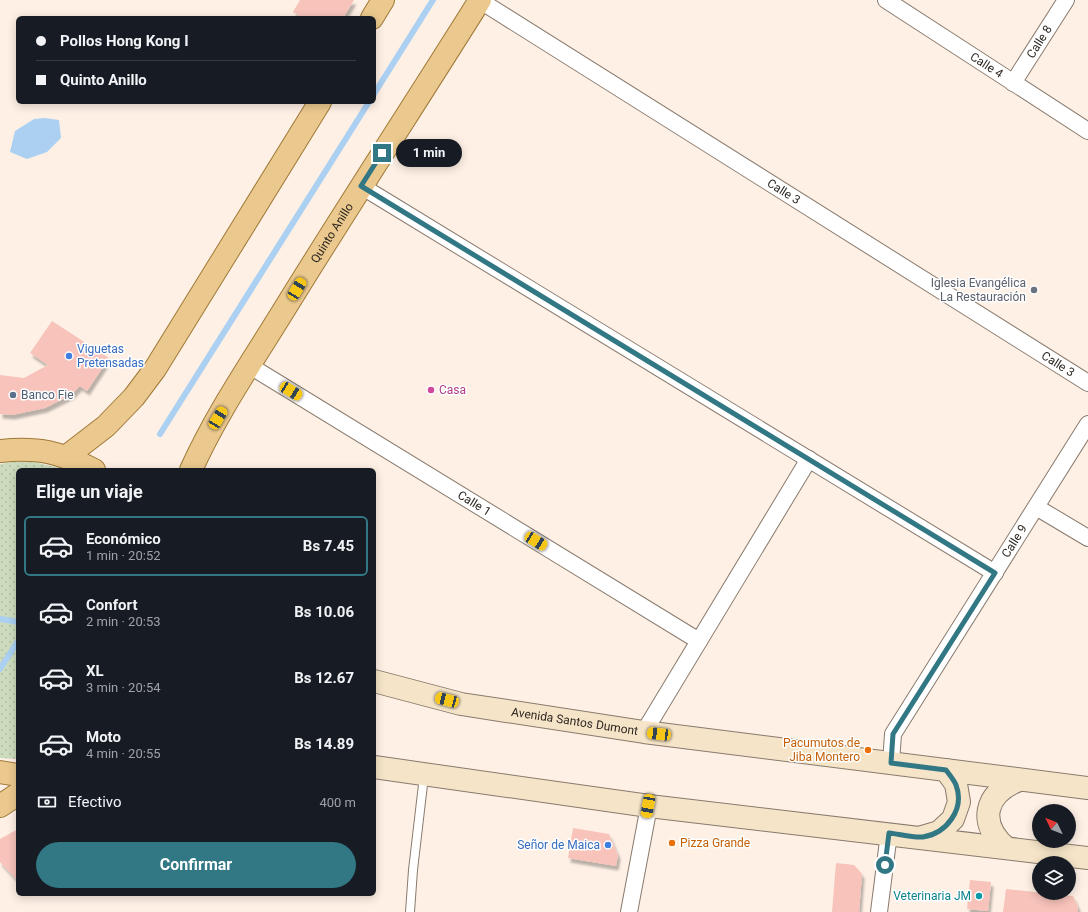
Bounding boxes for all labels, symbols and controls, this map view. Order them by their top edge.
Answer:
street label: Calle 8 [1024,22,1055,61]
text: Pollos Hong Kong I [60,32,189,50]
street label: Calle 4 [968,50,1006,81]
text: Quinto Anillo [60,71,147,89]
callout: 1 min [396,139,462,167]
route end [373,144,391,162]
text: 1 min [413,145,445,160]
street label: Calle 3 [765,176,803,207]
street label: Quinto Anillo [308,200,356,266]
car [286,276,308,302]
place label: Iglesia Evangélica La Restauración [931,276,1026,304]
marker: Iglesia Evangélica La Restauración [1029,285,1039,295]
place label: Viguetas Pretensadas [77,342,144,370]
street label: Calle 3 [1039,349,1077,380]
marker: Viguetas Pretensadas [64,351,74,361]
car [278,380,304,402]
place label: Casa [439,383,466,397]
marker: Casa [426,385,436,395]
place label: Banco Fie [21,388,74,402]
marker: Banco Fie [8,390,18,400]
car [207,405,229,431]
text: Elige un viaje [36,481,143,502]
street label: Calle 1 [455,488,493,519]
street label: Calle 9 [999,522,1030,560]
icon: car [38,528,74,564]
text: Económico [86,530,161,548]
car [523,530,549,552]
text: Bs 7.45 [303,537,354,555]
text: 1 min · 20:52 [86,548,161,563]
icon: car [38,594,74,630]
text: Confort [86,596,137,614]
text: Bs 10.06 [294,603,354,621]
text: 2 min · 20:53 [86,614,161,629]
icon: car [38,660,74,696]
text: XL [86,662,104,680]
text: Bs 12.67 [294,669,354,687]
text: 3 min · 20:54 [86,680,161,695]
car [434,691,460,709]
street label: Avenida Santos Dumont [510,705,639,738]
icon: car [38,726,74,762]
car [646,727,672,741]
text: Moto [86,728,121,746]
text: Bs 14.89 [294,735,354,753]
place label: Pacumutos de Jiba Montero [783,736,860,764]
marker: Pacumutos de Jiba Montero [863,745,873,755]
text: 4 min · 20:55 [86,746,161,761]
icon: cash [36,791,58,813]
text: Efectivo [68,793,122,811]
car [640,793,656,819]
text: 400 m [319,795,356,810]
north arrow [1032,804,1076,848]
map controls [1032,804,1076,900]
place label: Pizza Grande [680,836,750,850]
place label: Señor de Maica [517,838,600,852]
marker: Pizza Grande [667,838,677,848]
marker: Señor de Maica [603,840,613,850]
button: Confirmar [36,842,356,888]
route start [876,856,894,874]
button: layers [1032,856,1076,900]
place label: Veterinaria JM [893,889,971,903]
marker: Veterinaria JM [974,891,984,901]

